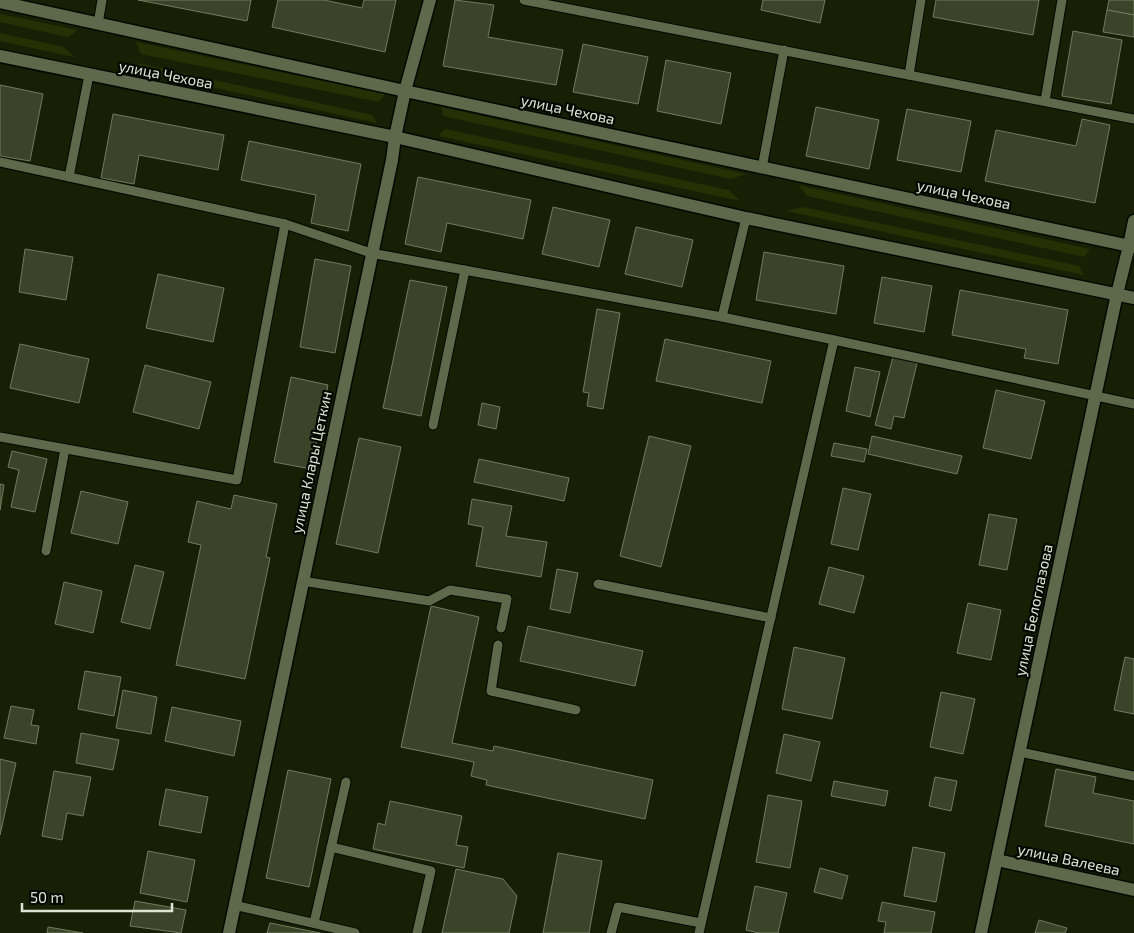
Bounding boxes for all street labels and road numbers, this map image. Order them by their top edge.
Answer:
street label: улица Чехова [117,56,215,93]
street label: улица Чехова [519,90,617,129]
street label: улица Чехова [915,175,1013,214]
street label: улица Клары Цеткин [287,389,336,535]
street label: улица Белоглазова [1010,542,1057,678]
street label: улица Валеева [1016,839,1122,880]

